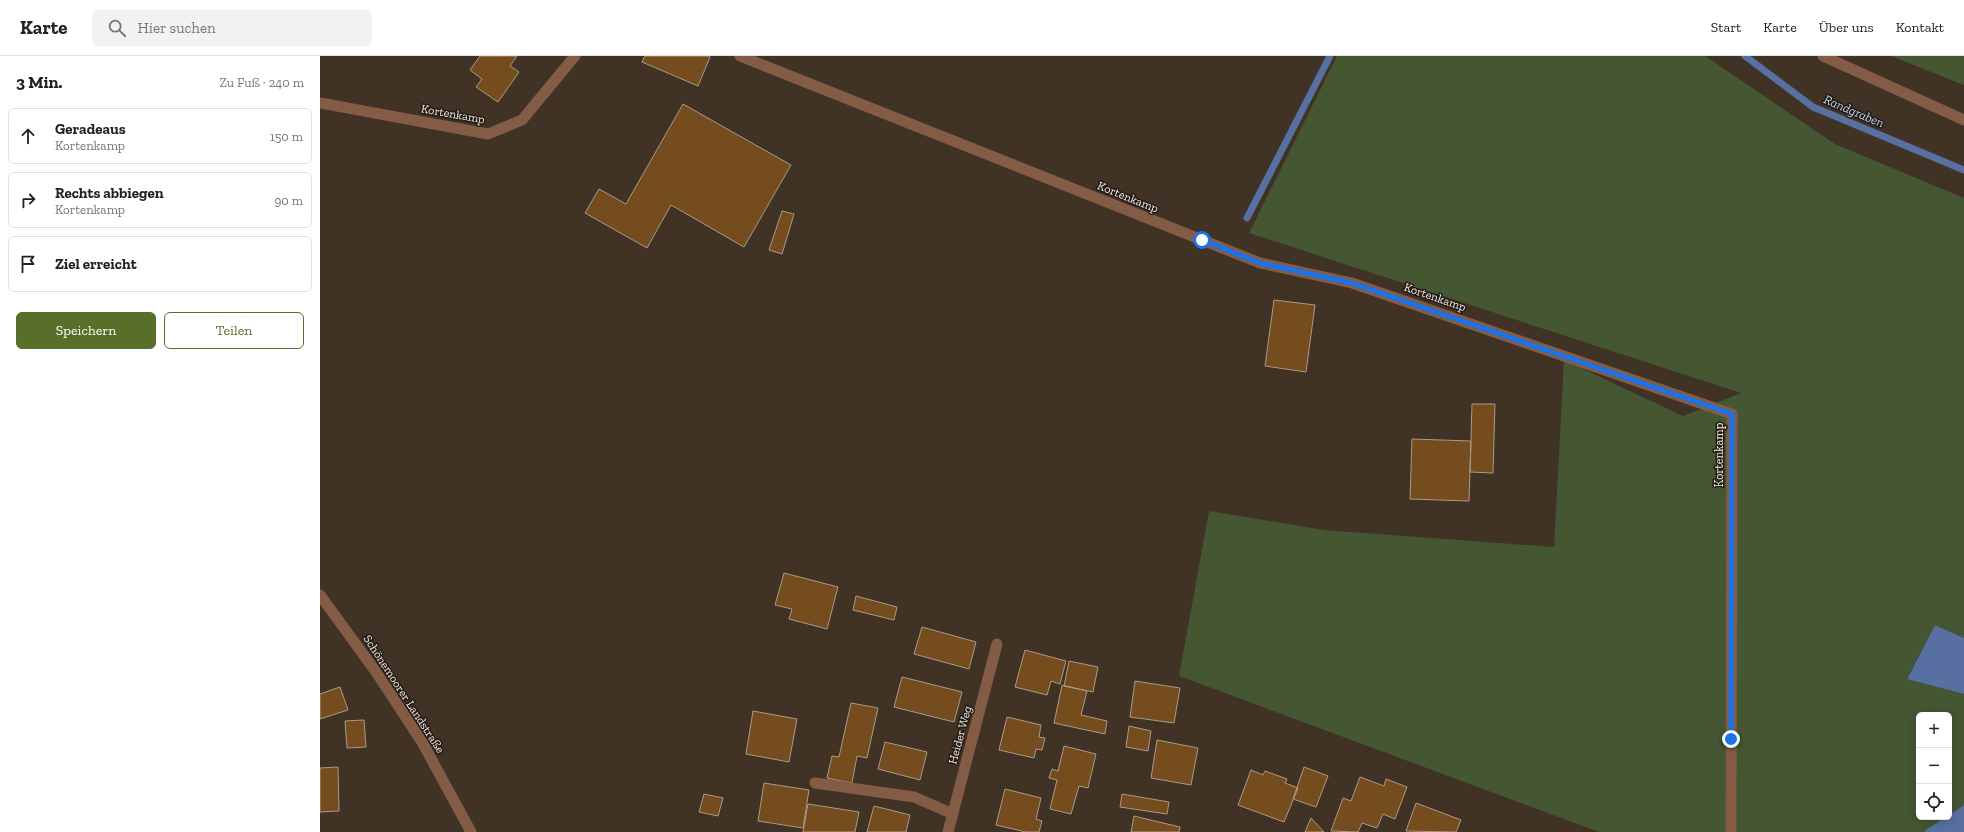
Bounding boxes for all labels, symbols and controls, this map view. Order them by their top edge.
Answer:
search box [92,10,372,46]
text: Karte [20,16,68,39]
icon: search [106,17,128,39]
text: Hier suchen [138,19,216,37]
text: Start [1711,19,1741,36]
text: Karte [1763,19,1797,36]
text: Über uns [1819,19,1874,36]
text: Kontakt [1896,19,1944,36]
text: 3 Min. [16,72,62,92]
text: Zu Fuß · 240 m [219,75,304,90]
water label: Randgraben [1821,92,1887,131]
street label: Kortenkamp [420,101,486,127]
text: Geradeaus [55,120,126,138]
icon: ahead [17,125,39,147]
text: 150 m [270,129,303,144]
text: Kortenkamp [55,138,125,153]
street label: Kortenkamp [1095,178,1161,216]
text: Rechts abbiegen [55,184,164,202]
icon: right [17,189,39,211]
text: 90 m [274,193,303,208]
text: Kortenkamp [55,202,125,217]
route start [1193,231,1211,249]
icon: arrive [17,253,39,275]
text: Ziel erreicht [55,255,137,273]
street label: Kortenkamp [1402,280,1468,314]
button: Speichern [16,312,156,349]
button: Teilen [164,312,304,349]
street label: Kortenkamp [1712,422,1726,487]
street label: Schönemoorer Landstraße [361,632,448,756]
street label: Heider Weg [945,704,975,766]
map controls [1916,712,1952,820]
button: + [1916,712,1952,748]
route end [1722,730,1740,748]
button: − [1916,748,1952,784]
button: locate [1916,784,1952,820]

